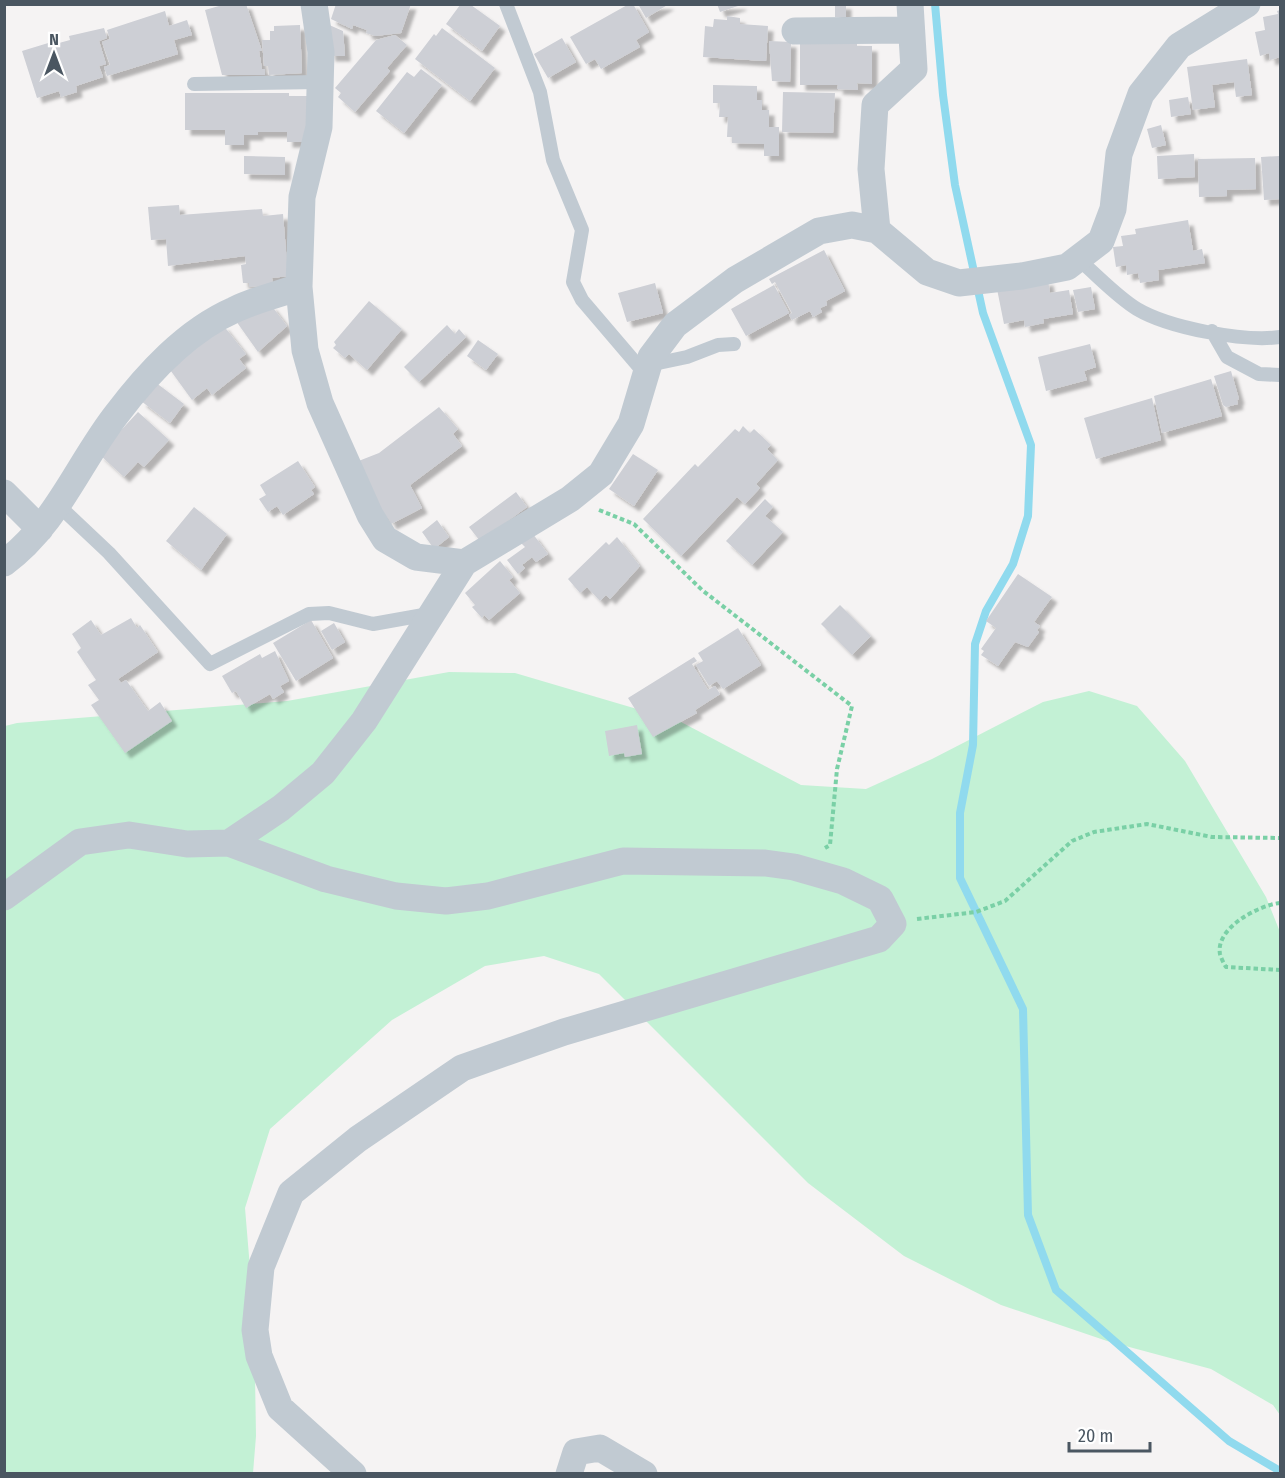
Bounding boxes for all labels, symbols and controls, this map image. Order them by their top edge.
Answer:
north arrow [24,24,84,84]
text: N [49,30,59,49]
scale bar [1069,1415,1150,1453]
text: 20 m [1078,1425,1113,1447]

